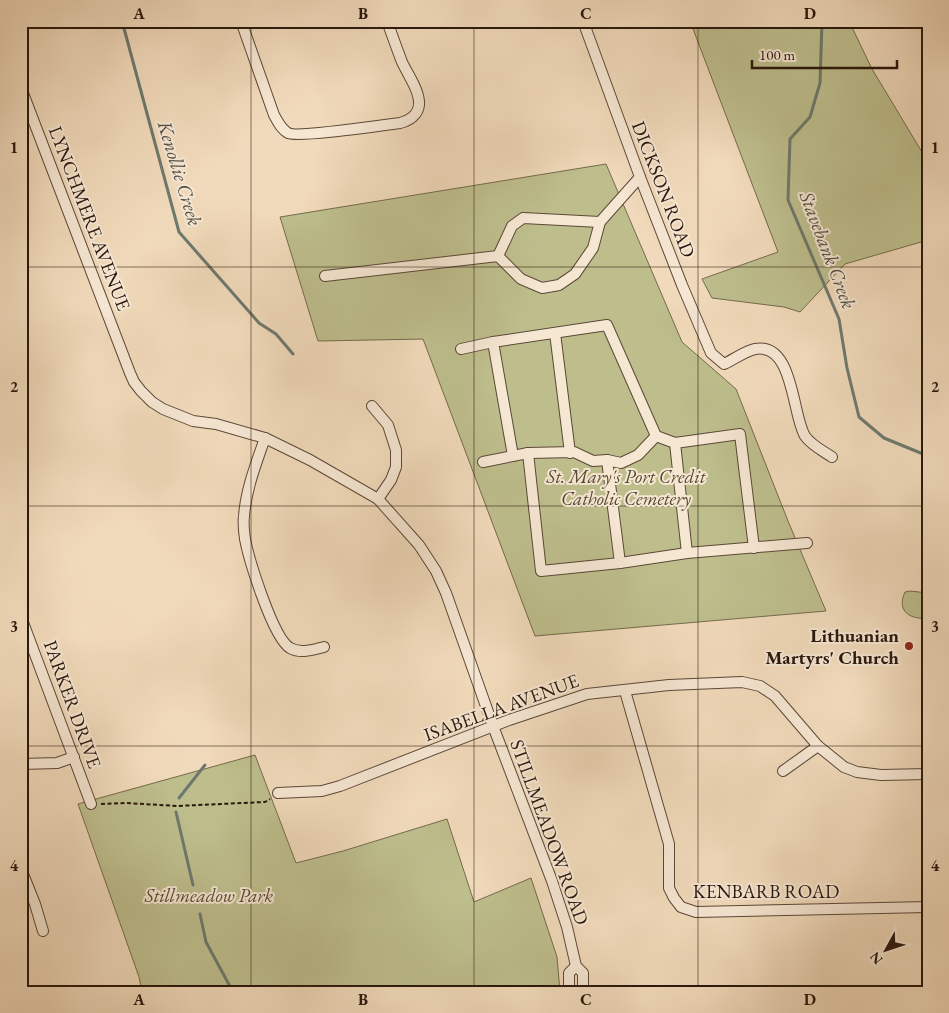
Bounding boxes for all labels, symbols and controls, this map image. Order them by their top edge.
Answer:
text: A [132,3,145,24]
text: B [358,3,368,24]
text: C [580,3,592,24]
text: D [804,3,816,24]
scale bar [752,38,896,70]
text: 100 m [759,45,796,64]
water label: Kenollie Creek [151,116,208,229]
street label: DICKSON ROAD [626,117,701,261]
street label: LYNCHMERE AVENUE [43,122,136,314]
text: 1 [10,137,18,158]
text: 1 [931,137,939,158]
water label: Stavebank Creek [793,187,862,312]
text: 2 [10,376,19,397]
text: 2 [931,376,940,397]
park label: St. Mary's Port Credit Catholic Cemetery [546,464,707,511]
text: 3 [10,616,18,637]
text: 3 [931,616,939,637]
place label: Lithuanian Martyrs' Church [765,623,899,670]
street label: PARKER DRIVE [38,637,107,772]
marker: Lithuanian Martyrs' Church [903,640,915,652]
street label: ISABELLA AVENUE [420,668,582,747]
street label: STILLMEADOW ROAD [504,736,595,928]
text: 4 [10,855,19,876]
text: 4 [931,855,940,876]
street label: KENBARB ROAD [693,879,839,904]
park label: Stillmeadow Park [144,883,273,908]
north arrow [862,926,912,976]
text: N [865,948,887,968]
text: A [132,989,145,1010]
text: B [358,989,368,1010]
text: C [580,989,592,1010]
text: D [804,989,816,1010]

